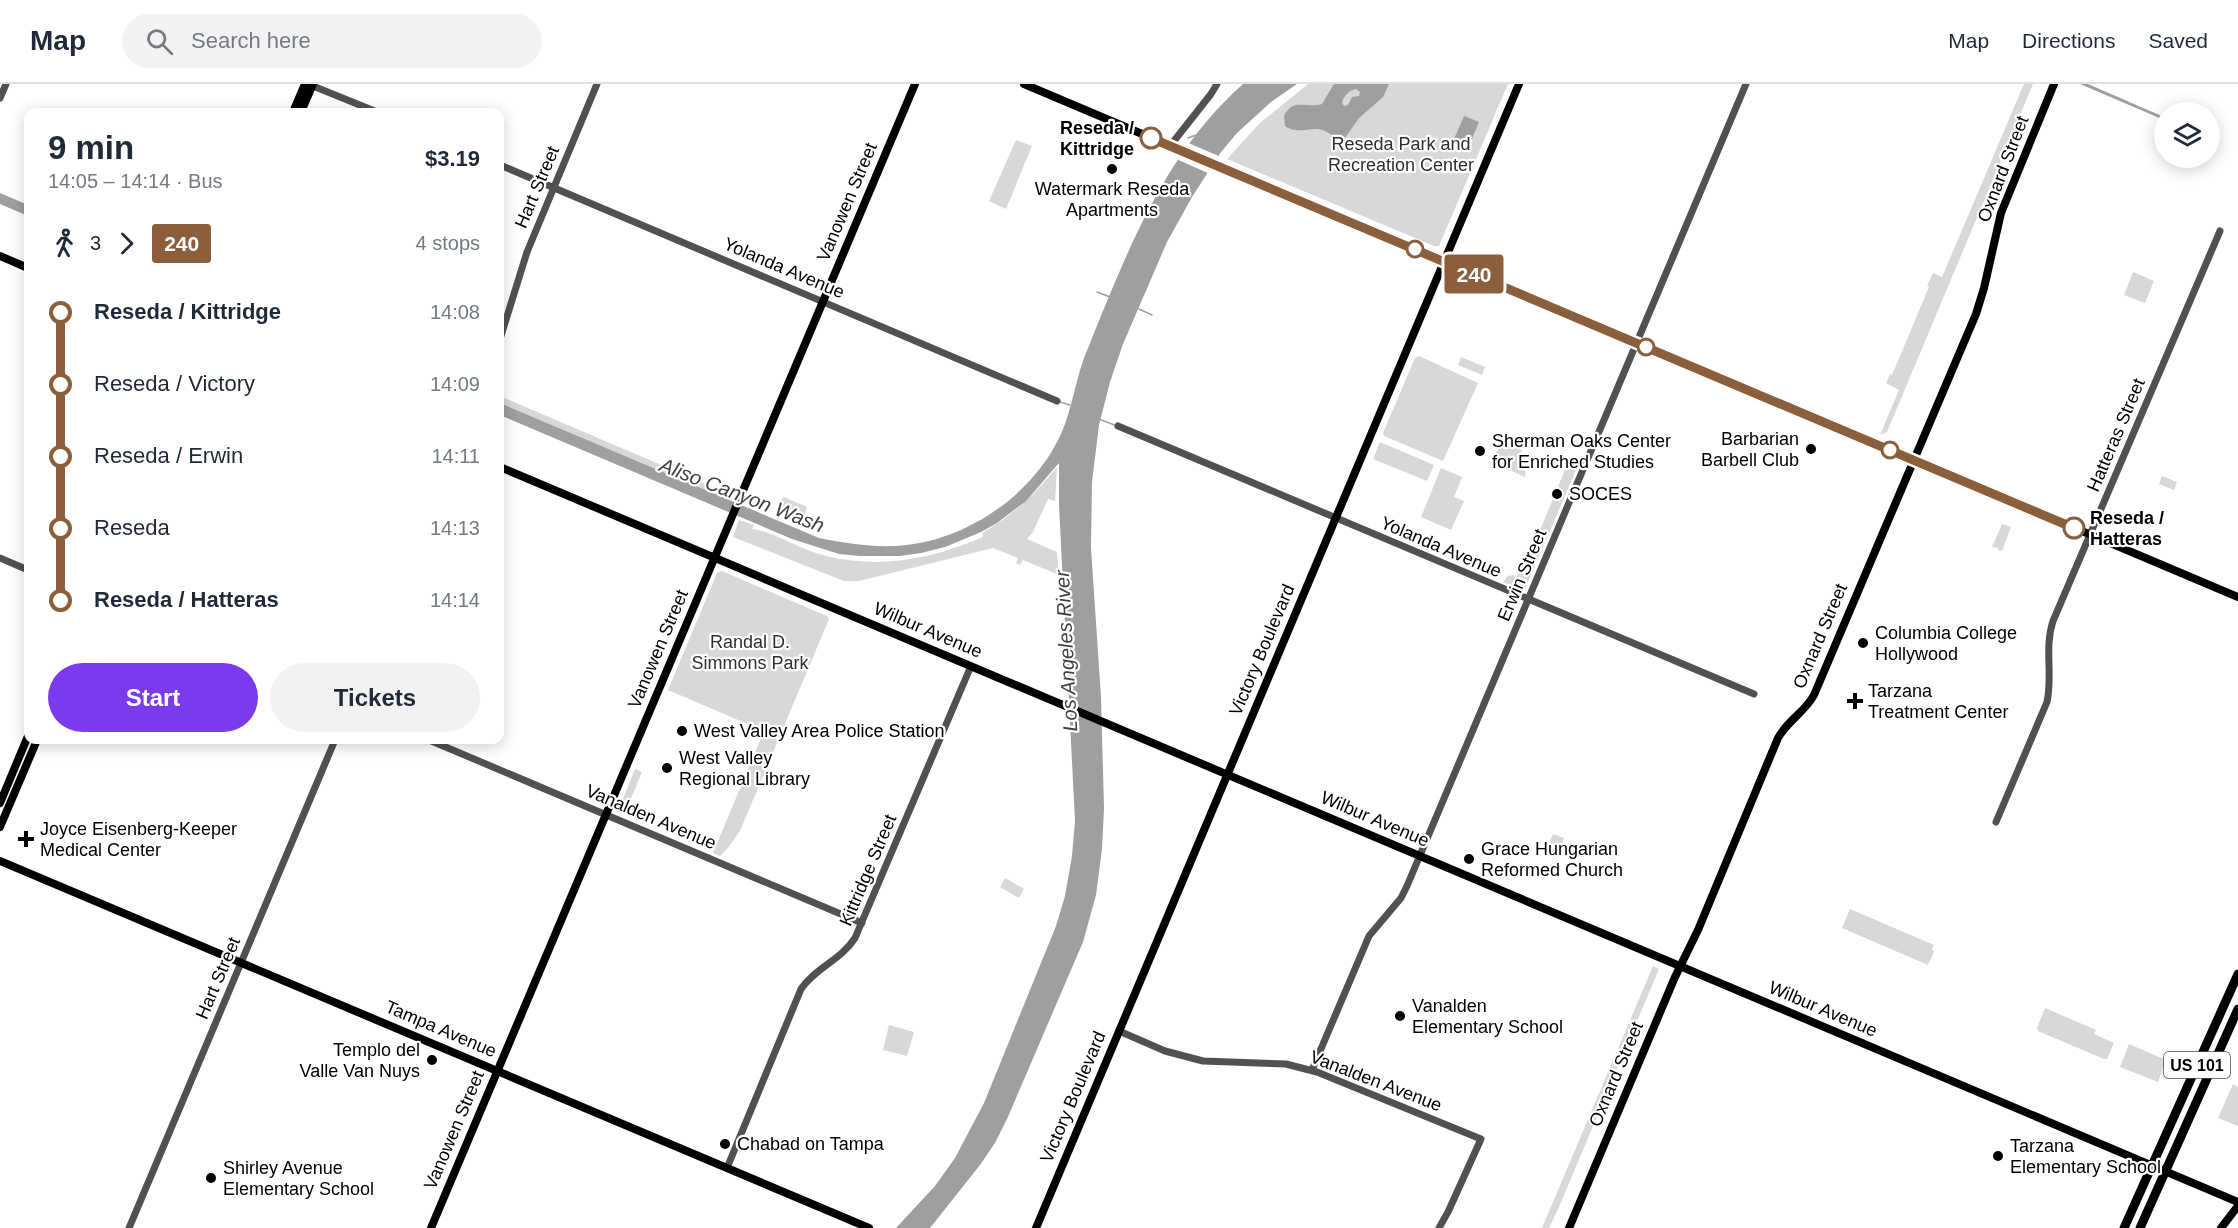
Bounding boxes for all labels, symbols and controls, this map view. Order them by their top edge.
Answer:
search box [122,14,542,68]
text: Map [30,25,86,56]
icon: search [143,25,176,58]
text: Search here [191,28,311,53]
text: Map [1948,29,1989,52]
text: Directions [2022,29,2115,52]
text: Saved [2148,29,2208,52]
map controls [2154,102,2220,168]
button: layers [2154,102,2220,168]
street label: Oxnard Street [1974,113,2032,225]
place label: Reseda / Kittridge [1060,118,1134,159]
marker: Reseda / Kittridge [1140,127,1162,149]
text: 9 min [48,129,134,166]
park label: Reseda Park and Recreation Center [1328,134,1474,175]
street label: Vanowen Street [813,140,881,264]
street label: Hart Street [511,143,563,231]
text: $3.19 [425,146,480,171]
marker: Watermark Reseda Apartments [1105,162,1119,176]
text: 14:05 – 14:14 · Bus [48,170,223,192]
place label: Watermark Reseda Apartments [1035,179,1190,220]
icon: walk [48,227,81,260]
icon: forward [110,227,143,260]
text: 3 [90,232,101,254]
text: 240 [164,232,199,255]
text: 4 stops [416,232,480,254]
street label: Yolanda Avenue [721,234,847,302]
unlabelled marker [1406,240,1424,258]
line badge: 240 [1440,254,1508,294]
text: 240 [1456,263,1492,286]
text: Reseda / Kittridge [94,299,281,324]
text: 14:08 [430,301,480,323]
unlabelled marker [1637,338,1655,356]
text: Reseda / Victory [94,371,255,396]
text: 14:09 [430,373,480,395]
street label: Hatteras Street [2083,375,2149,495]
place label: Barbarian Barbell Club [1701,429,1799,470]
place label: Sherman Oaks Center for Enriched Studies [1492,431,1671,472]
unlabelled marker [1881,441,1899,459]
marker: Barbarian Barbell Club [1804,442,1818,456]
text: Reseda / Erwin [94,443,243,468]
marker: Sherman Oaks Center for Enriched Studies [1473,444,1487,458]
text: 14:11 [431,445,480,467]
water label: Aliso Canyon Wash [656,453,827,536]
place label: SOCES [1569,484,1632,504]
marker: SOCES [1550,487,1564,501]
place label: Reseda / Hatteras [2090,508,2164,549]
street label: Yolanda Avenue [1378,513,1504,581]
text: Reseda [94,515,170,540]
text: 14:13 [430,517,480,539]
marker: Reseda / Hatteras [2063,517,2085,539]
street label: Erwin Street [1494,526,1550,624]
water label: Los Angeles River [1051,568,1081,732]
street label: Victory Boulevard [1225,581,1299,719]
street label: Oxnard Street [1789,581,1851,691]
text: Reseda / Hatteras [94,587,279,612]
street label: Vanowen Street [624,587,692,711]
text: 14:14 [430,589,480,611]
street label: Wilbur Avenue [871,598,985,662]
place label: Columbia College Hollywood [1875,623,2017,664]
park label: Randal D. Simmons Park [691,632,810,673]
marker: Columbia College Hollywood [1856,636,1870,650]
button: Start [48,663,258,732]
button: Tickets [270,663,480,732]
place label: Tarzana Treatment Center [1868,681,2008,722]
marker: Tarzana Treatment Center [1846,692,1864,710]
place label: West Valley Area Police Station [694,721,944,741]
marker: West Valley Area Police Station [675,724,689,738]
place label: West Valley Regional Library [679,748,810,789]
marker: West Valley Regional Library [660,761,674,775]
street label: Vanalden Avenue [583,781,719,853]
street label: Wilbur Avenue [1318,787,1432,851]
street label: Kittridge Street [836,811,900,929]
place label: Joyce Eisenberg-Keeper Medical Center [40,819,237,860]
marker: Joyce Eisenberg-Keeper Medical Center [17,830,35,848]
place label: Grace Hungarian Reformed Church [1481,839,1623,880]
marker: Grace Hungarian Reformed Church [1462,852,1476,866]
street label: Hart Street [192,934,244,1022]
street label: Wilbur Avenue [1766,977,1880,1041]
place label: Vanalden Elementary School [1412,996,1563,1037]
street label: Tampa Avenue [382,997,500,1061]
marker: Vanalden Elementary School [1393,1009,1407,1023]
street label: Oxnard Street [1585,1019,1647,1129]
street label: Victory Boulevard [1036,1028,1110,1166]
place label: Templo del Valle Van Nuys [300,1040,420,1081]
street label: Vanalden Avenue [1307,1047,1445,1115]
road number: US 101 [2164,1052,2230,1078]
marker: Templo del Valle Van Nuys [425,1053,439,1067]
street label: Vanowen Street [420,1068,488,1192]
place label: Chabad on Tampa [737,1134,885,1154]
place label: Tarzana Elementary School [2010,1136,2161,1177]
marker: Chabad on Tampa [718,1137,732,1151]
marker: Tarzana Elementary School [1991,1149,2005,1163]
place label: Shirley Avenue Elementary School [223,1158,374,1199]
marker: Shirley Avenue Elementary School [204,1171,218,1185]

